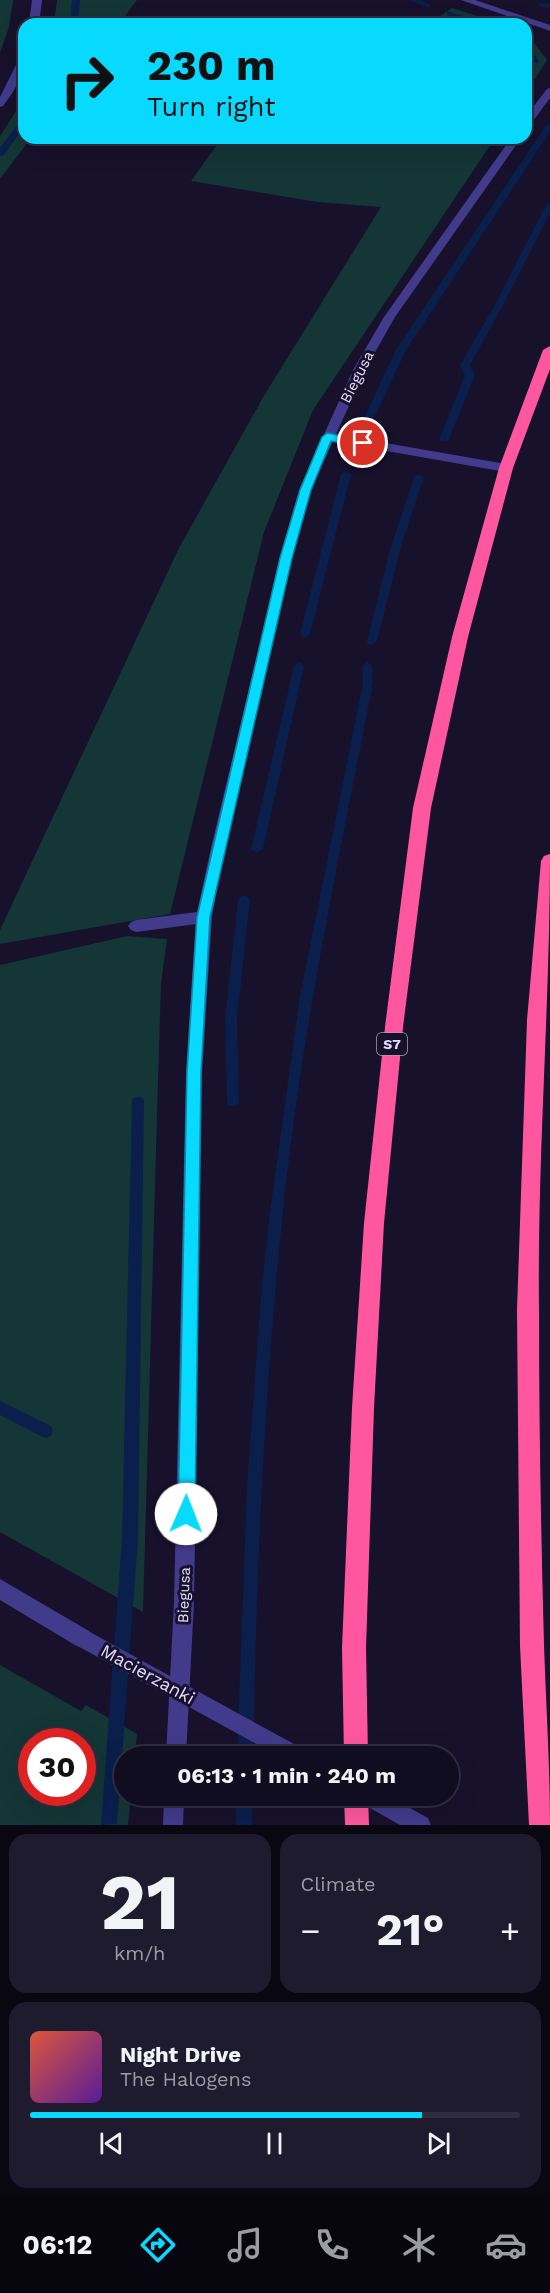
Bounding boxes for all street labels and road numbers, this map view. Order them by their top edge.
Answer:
street label: Biegusa [336,347,378,406]
road number: S7 [377,1033,407,1055]
street label: Biegusa [174,1566,194,1623]
street label: Macierzanki [97,1640,199,1708]

